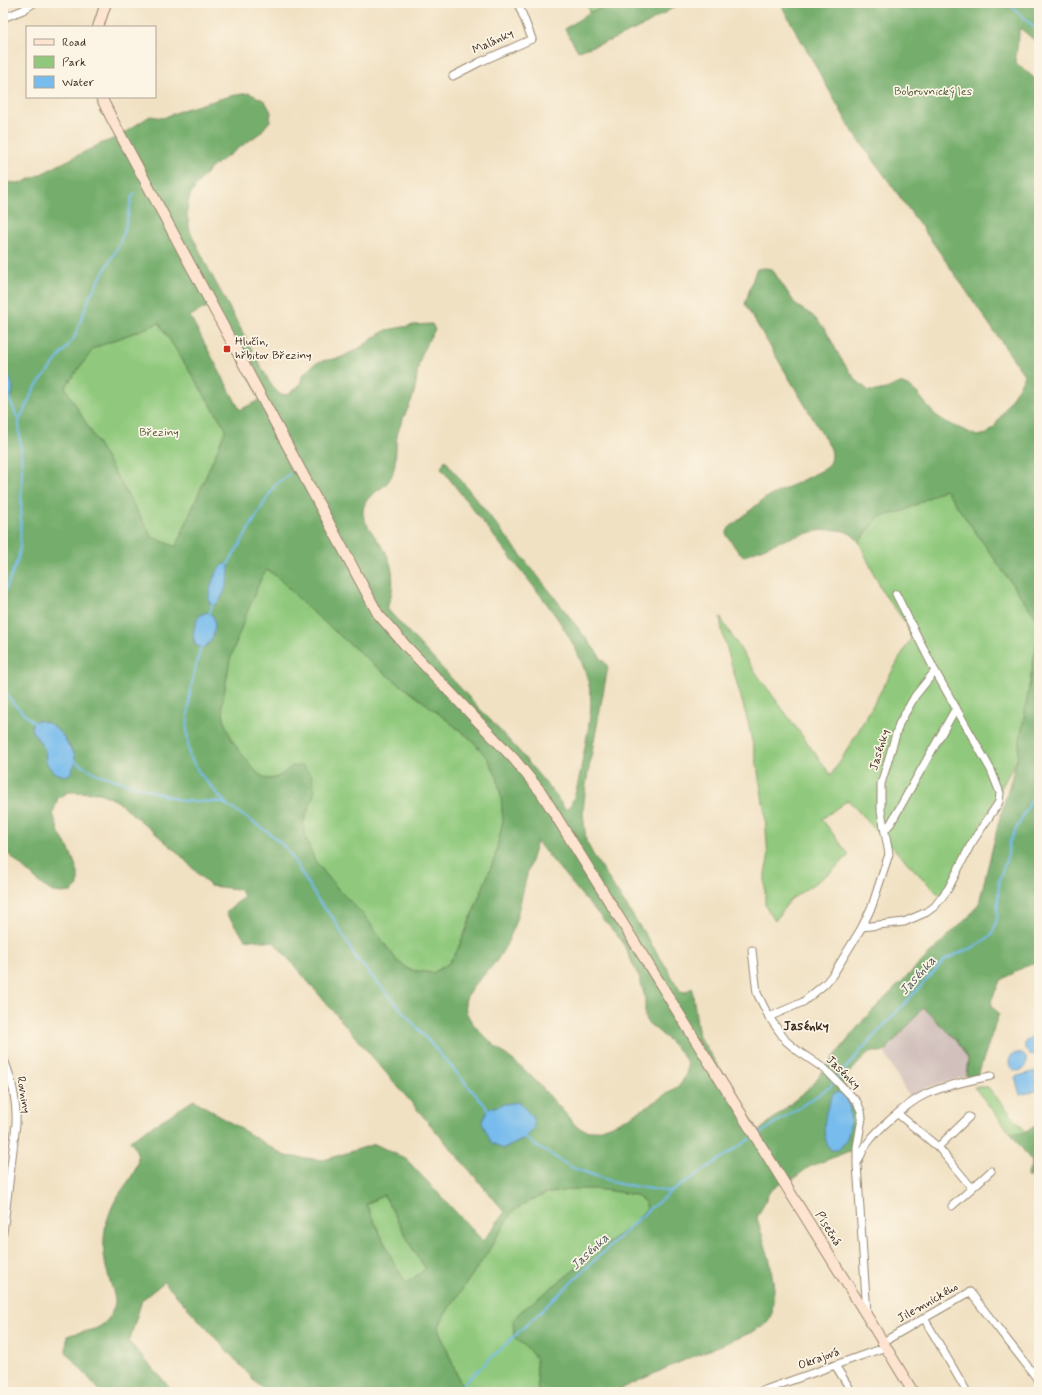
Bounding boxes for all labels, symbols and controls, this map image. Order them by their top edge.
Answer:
legend [26,26,156,98]
street label: Malánky [470,26,516,58]
text: Road [62,35,86,51]
text: Park [62,55,86,71]
text: Water [62,75,94,91]
park label: Bobrovnický les [894,84,972,100]
place label: Hlučín, hřbitov Březiny [235,334,312,364]
marker: Hlučín, hřbitov Březiny [222,344,232,354]
park label: Březiny [139,425,179,441]
street label: Jasénky [866,727,894,773]
water label: Jasénka [896,953,940,999]
district label: Jasénky [783,1018,829,1035]
street label: Jasénky [822,1053,864,1093]
street label: Rovniny [12,1075,34,1115]
street label: Písečná [811,1209,845,1250]
water label: Jasénka [567,1230,613,1274]
street label: Jilemnického [895,1279,962,1327]
street label: Okrajová [796,1344,842,1374]

